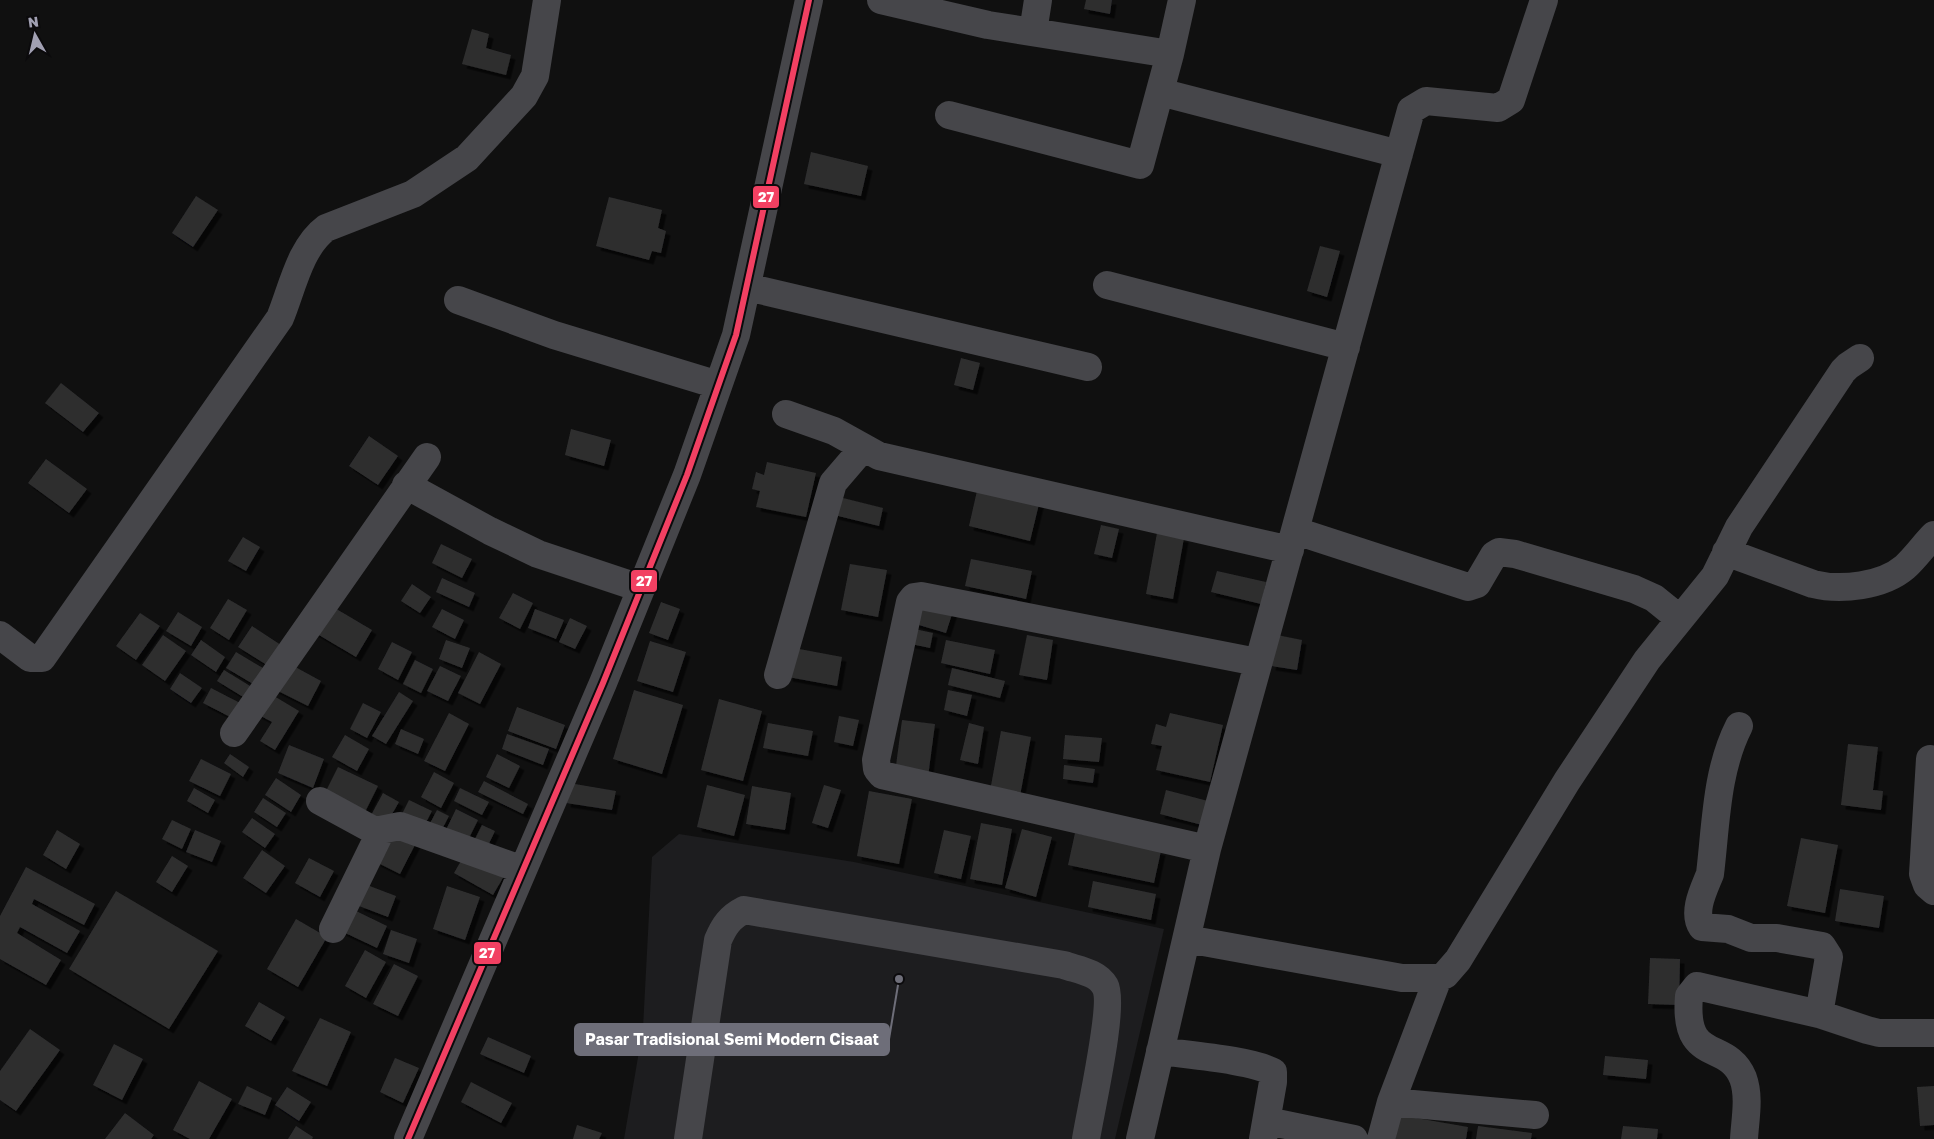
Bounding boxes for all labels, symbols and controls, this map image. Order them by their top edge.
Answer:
north arrow [10,10,60,60]
text: N [27,12,40,31]
line badge: 27 [752,185,780,209]
text: 27 [758,188,774,205]
line badge: 27 [630,569,658,593]
text: 27 [636,572,652,589]
line badge: 27 [473,941,502,965]
text: 27 [479,944,495,961]
callout: Pasar Tradisional Semi Modern Cisaat [575,1024,889,1055]
text: Pasar Tradisional Semi Modern Cisaat [585,1029,879,1049]

